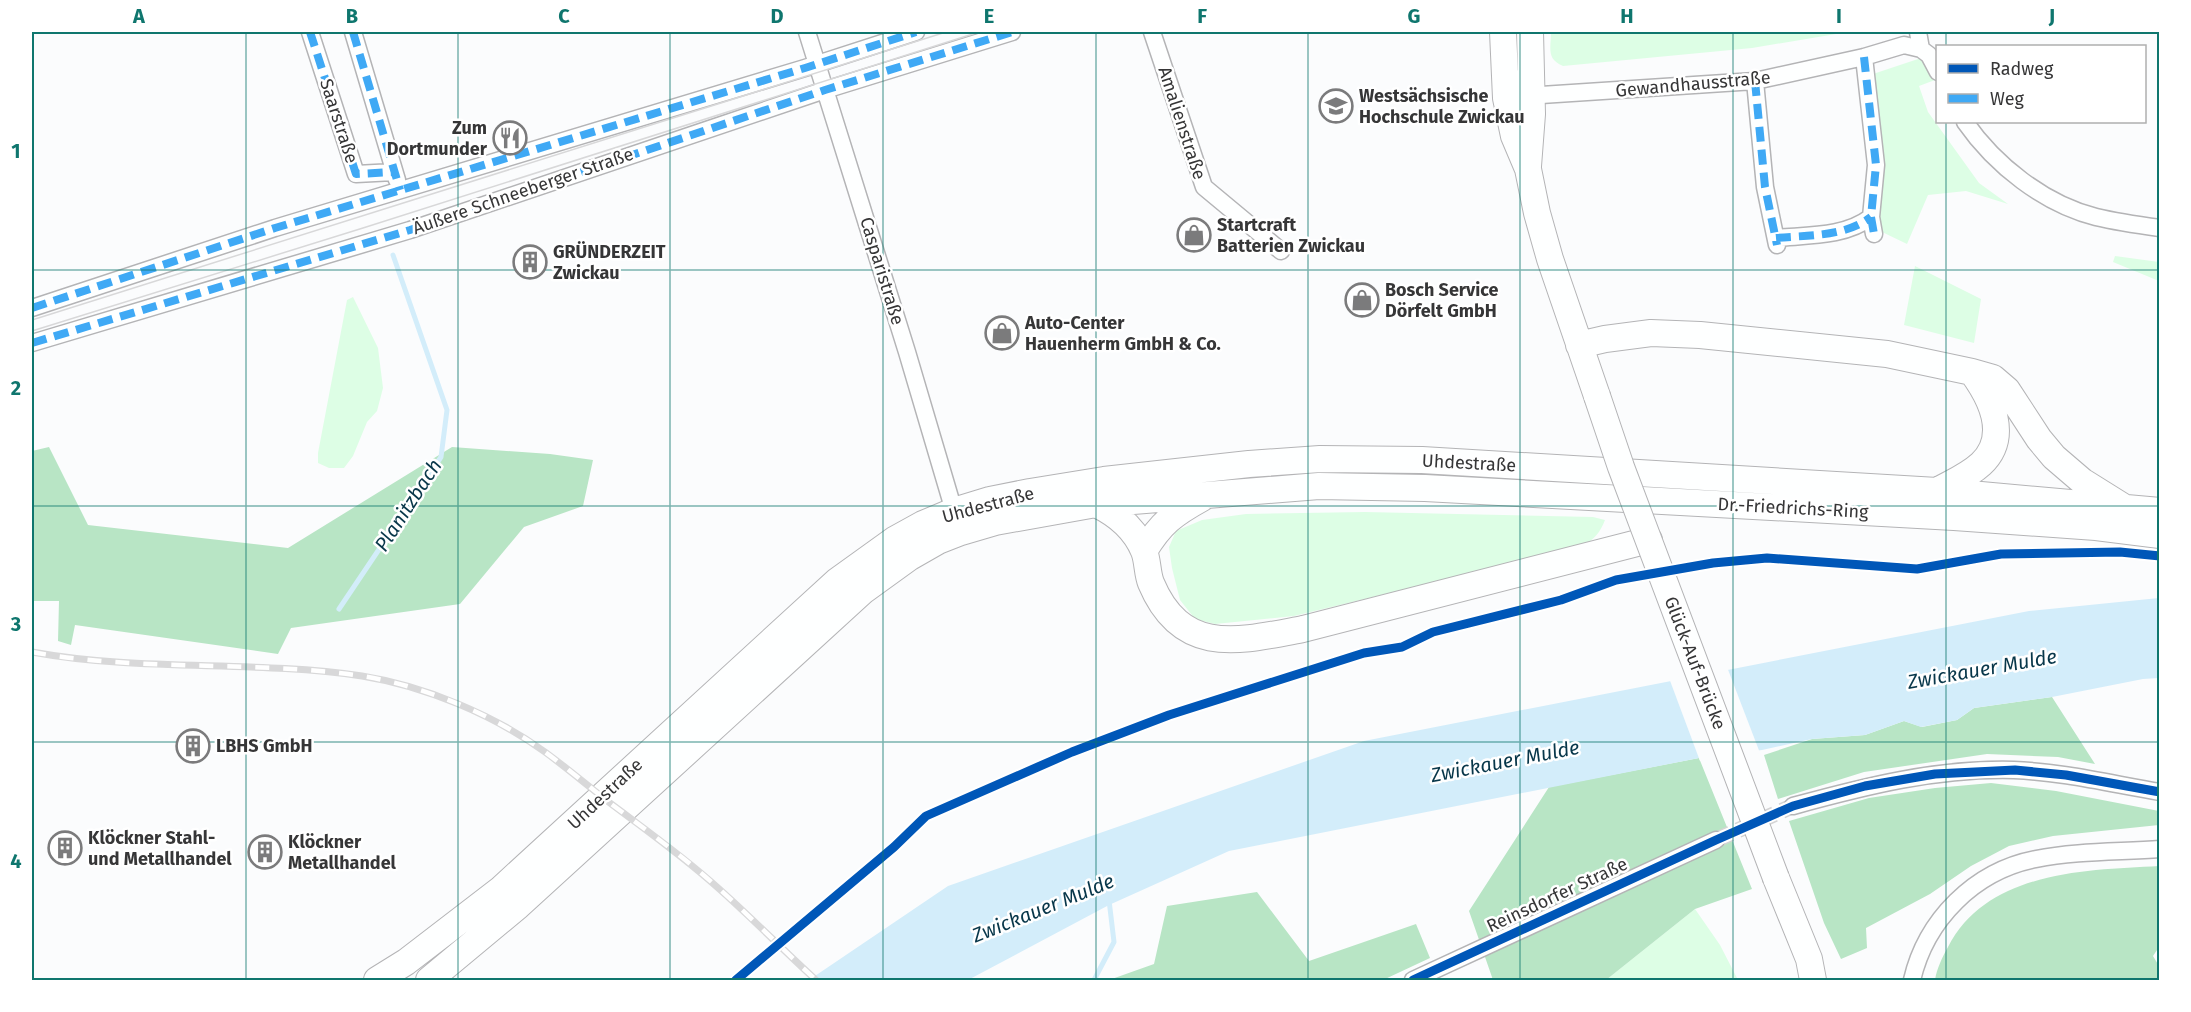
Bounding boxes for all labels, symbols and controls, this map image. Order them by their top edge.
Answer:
text: A [132,4,146,28]
text: B [346,4,358,28]
text: C [558,4,570,28]
text: D [770,4,784,28]
text: E [984,4,994,28]
text: F [1197,4,1207,28]
text: G [1408,4,1420,28]
text: H [1620,4,1634,28]
text: I [1836,4,1842,28]
text: J [2048,4,2055,28]
legend [1936,45,2146,123]
text: Radweg [1990,58,2054,80]
street label: Amalienstraße [1153,64,1211,182]
street label: Gewandhausstraße [1615,66,1771,102]
street label: Saarstraße [315,76,363,166]
place label: Westsächsische Hochschule Zwickau [1359,85,1525,128]
school or university icon: Westsächsische Hochschule Zwickau [1318,88,1354,124]
text: Weg [1990,88,2024,110]
place label: Zum Dortmunder [387,117,488,160]
restaurant icon: Zum Dortmunder [492,120,528,156]
text: 1 [11,139,21,163]
street label: Äußere Schneeberger Straße [410,143,636,239]
street label: Casparistraße [855,214,909,328]
place label: Startcraft Batterien Zwickau [1217,214,1365,257]
shop icon: Startcraft Batterien Zwickau [1176,217,1212,253]
place label: GRÜNDERZEIT Zwickau [553,241,666,284]
building icon: GRÜNDERZEIT Zwickau [512,244,548,280]
place label: Bosch Service Dörfelt GmbH [1385,279,1499,322]
shop icon: Bosch Service Dörfelt GmbH [1344,282,1380,318]
place label: Auto-Center Hauenherm GmbH & Co. [1024,312,1221,355]
shop icon: Auto-Center Hauenherm GmbH & Co. [984,315,1020,351]
text: 2 [11,376,21,400]
street label: Uhdestraße [1421,450,1517,476]
water label: Planitzbach [369,454,447,556]
street label: Uhdestraße [939,482,1037,528]
street label: Dr.-Friedrichs-Ring [1717,493,1870,523]
street label: Glück-Auf-Brücke [1659,593,1731,733]
text: 3 [10,612,21,636]
water label: Zwickauer Mulde [1905,644,2058,694]
building icon: LBHS GmbH [175,728,211,764]
place label: LBHS GmbH [216,735,312,757]
water label: Zwickauer Mulde [1428,735,1581,787]
street label: Uhdestraße [563,754,647,834]
place label: Klöckner Stahl- und Metallhandel [88,827,232,870]
building icon: Klöckner Stahl- und Metallhandel [47,830,83,866]
place label: Klöckner Metallhandel [288,831,397,874]
building icon: Klöckner Metallhandel [247,834,283,870]
text: 4 [10,849,22,873]
street label: Reinsdorfer Straße [1483,853,1631,937]
water label: Zwickauer Mulde [968,869,1117,948]

